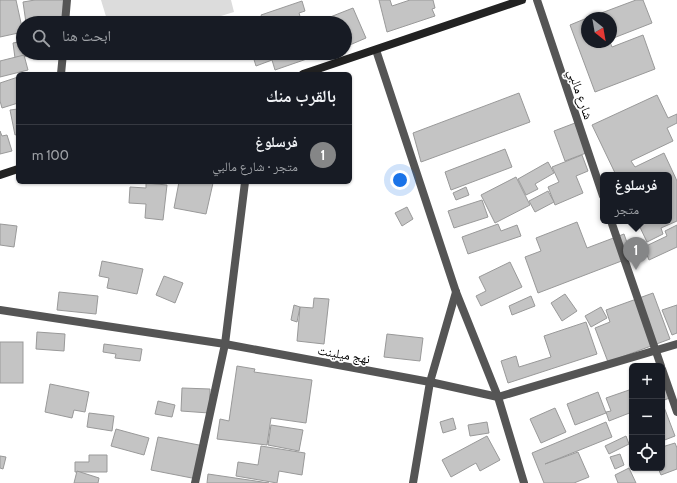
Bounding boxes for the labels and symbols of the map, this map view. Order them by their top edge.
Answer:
north arrow [581,12,617,48]
street label: شارع مالبي [562,67,597,122]
your location [390,170,410,190]
pin: 1 [623,237,649,270]
street label: نهج ميلينت [316,342,371,368]

